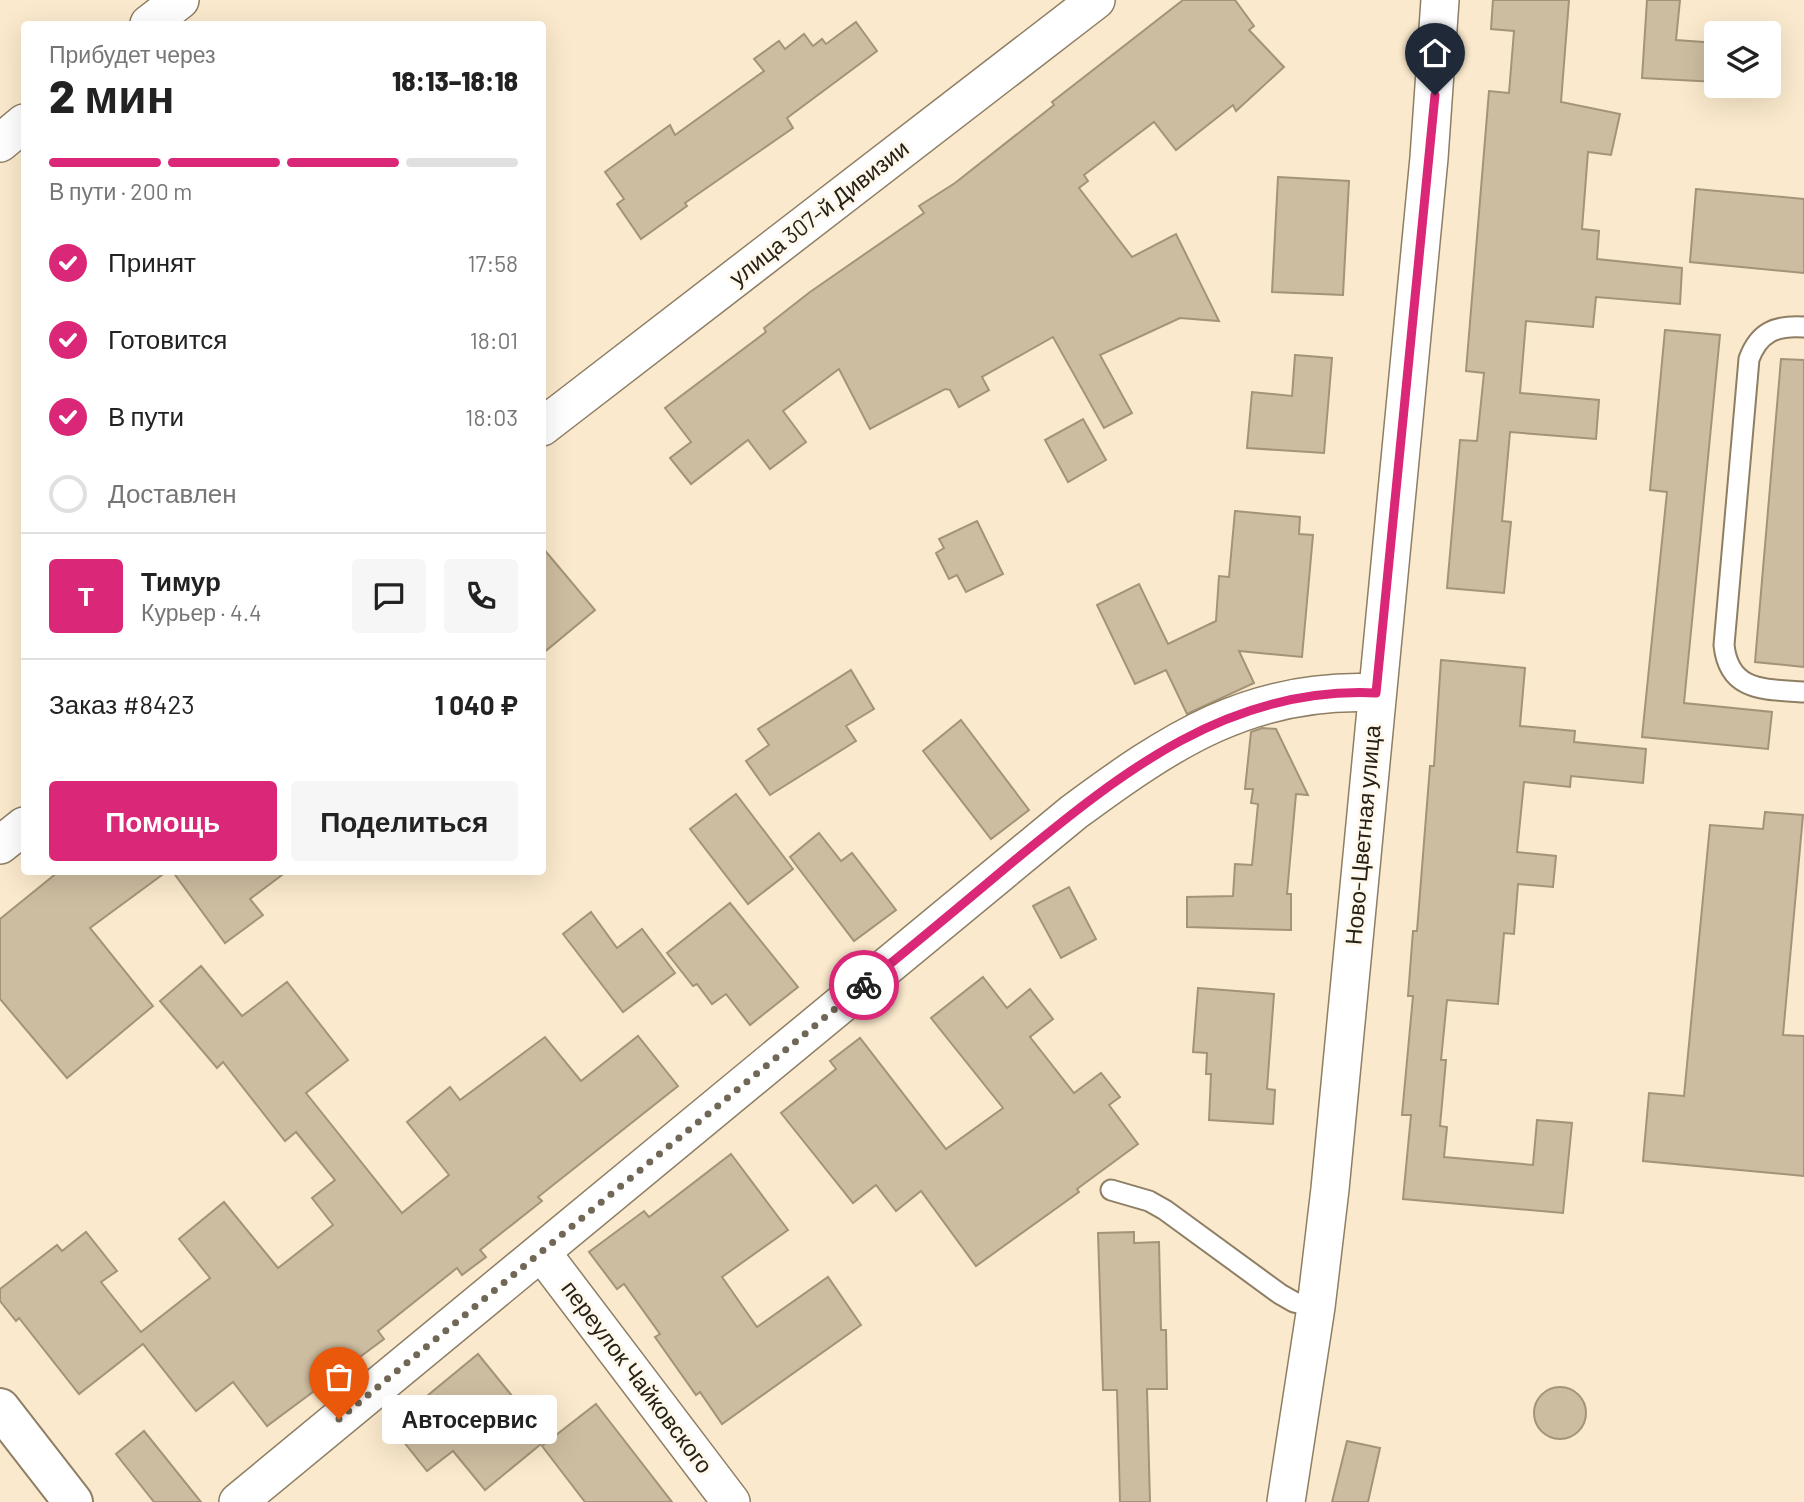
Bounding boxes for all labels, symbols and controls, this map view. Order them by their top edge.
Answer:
map controls [1704,21,1781,98]
button: layers [1704,21,1781,98]
pin [1405,23,1465,95]
icon: home [1416,34,1454,72]
text: Прибудет через [49,40,216,68]
text: 18:13–18:18 [392,65,518,96]
text: 2 мин [49,67,174,122]
street label: улица 307-й Дивизии [723,134,914,291]
text: В пути · 200 m [49,177,192,205]
icon: check [49,244,87,282]
text: Принят [108,246,196,277]
text: 17:58 [467,249,518,277]
icon: check [49,321,87,359]
text: Готовится [108,323,227,354]
text: 18:01 [470,326,518,354]
icon: check [49,398,87,436]
text: В пути [108,400,184,431]
text: 18:03 [465,403,518,431]
text: Доставлен [108,477,237,508]
button: chat [352,559,426,633]
button: phone [444,559,518,633]
text: Тимур [141,565,221,596]
text: Т [78,580,94,611]
text: Курьер · 4.4 [141,598,262,626]
text: Заказ #8423 [49,688,195,719]
text: 1 040 ₽ [435,689,518,720]
street label: Ново-Цветная улица [1338,724,1386,946]
button: Помощь [49,781,277,861]
button: Поделиться [291,781,518,861]
courier [829,950,899,1020]
icon: bike [845,966,883,1004]
street label: переулок Чайковского [556,1275,719,1478]
pin [309,1347,369,1419]
icon: bag [320,1358,358,1396]
callout: Автосервис [381,1394,556,1444]
text: Автосервис [402,1405,537,1433]

